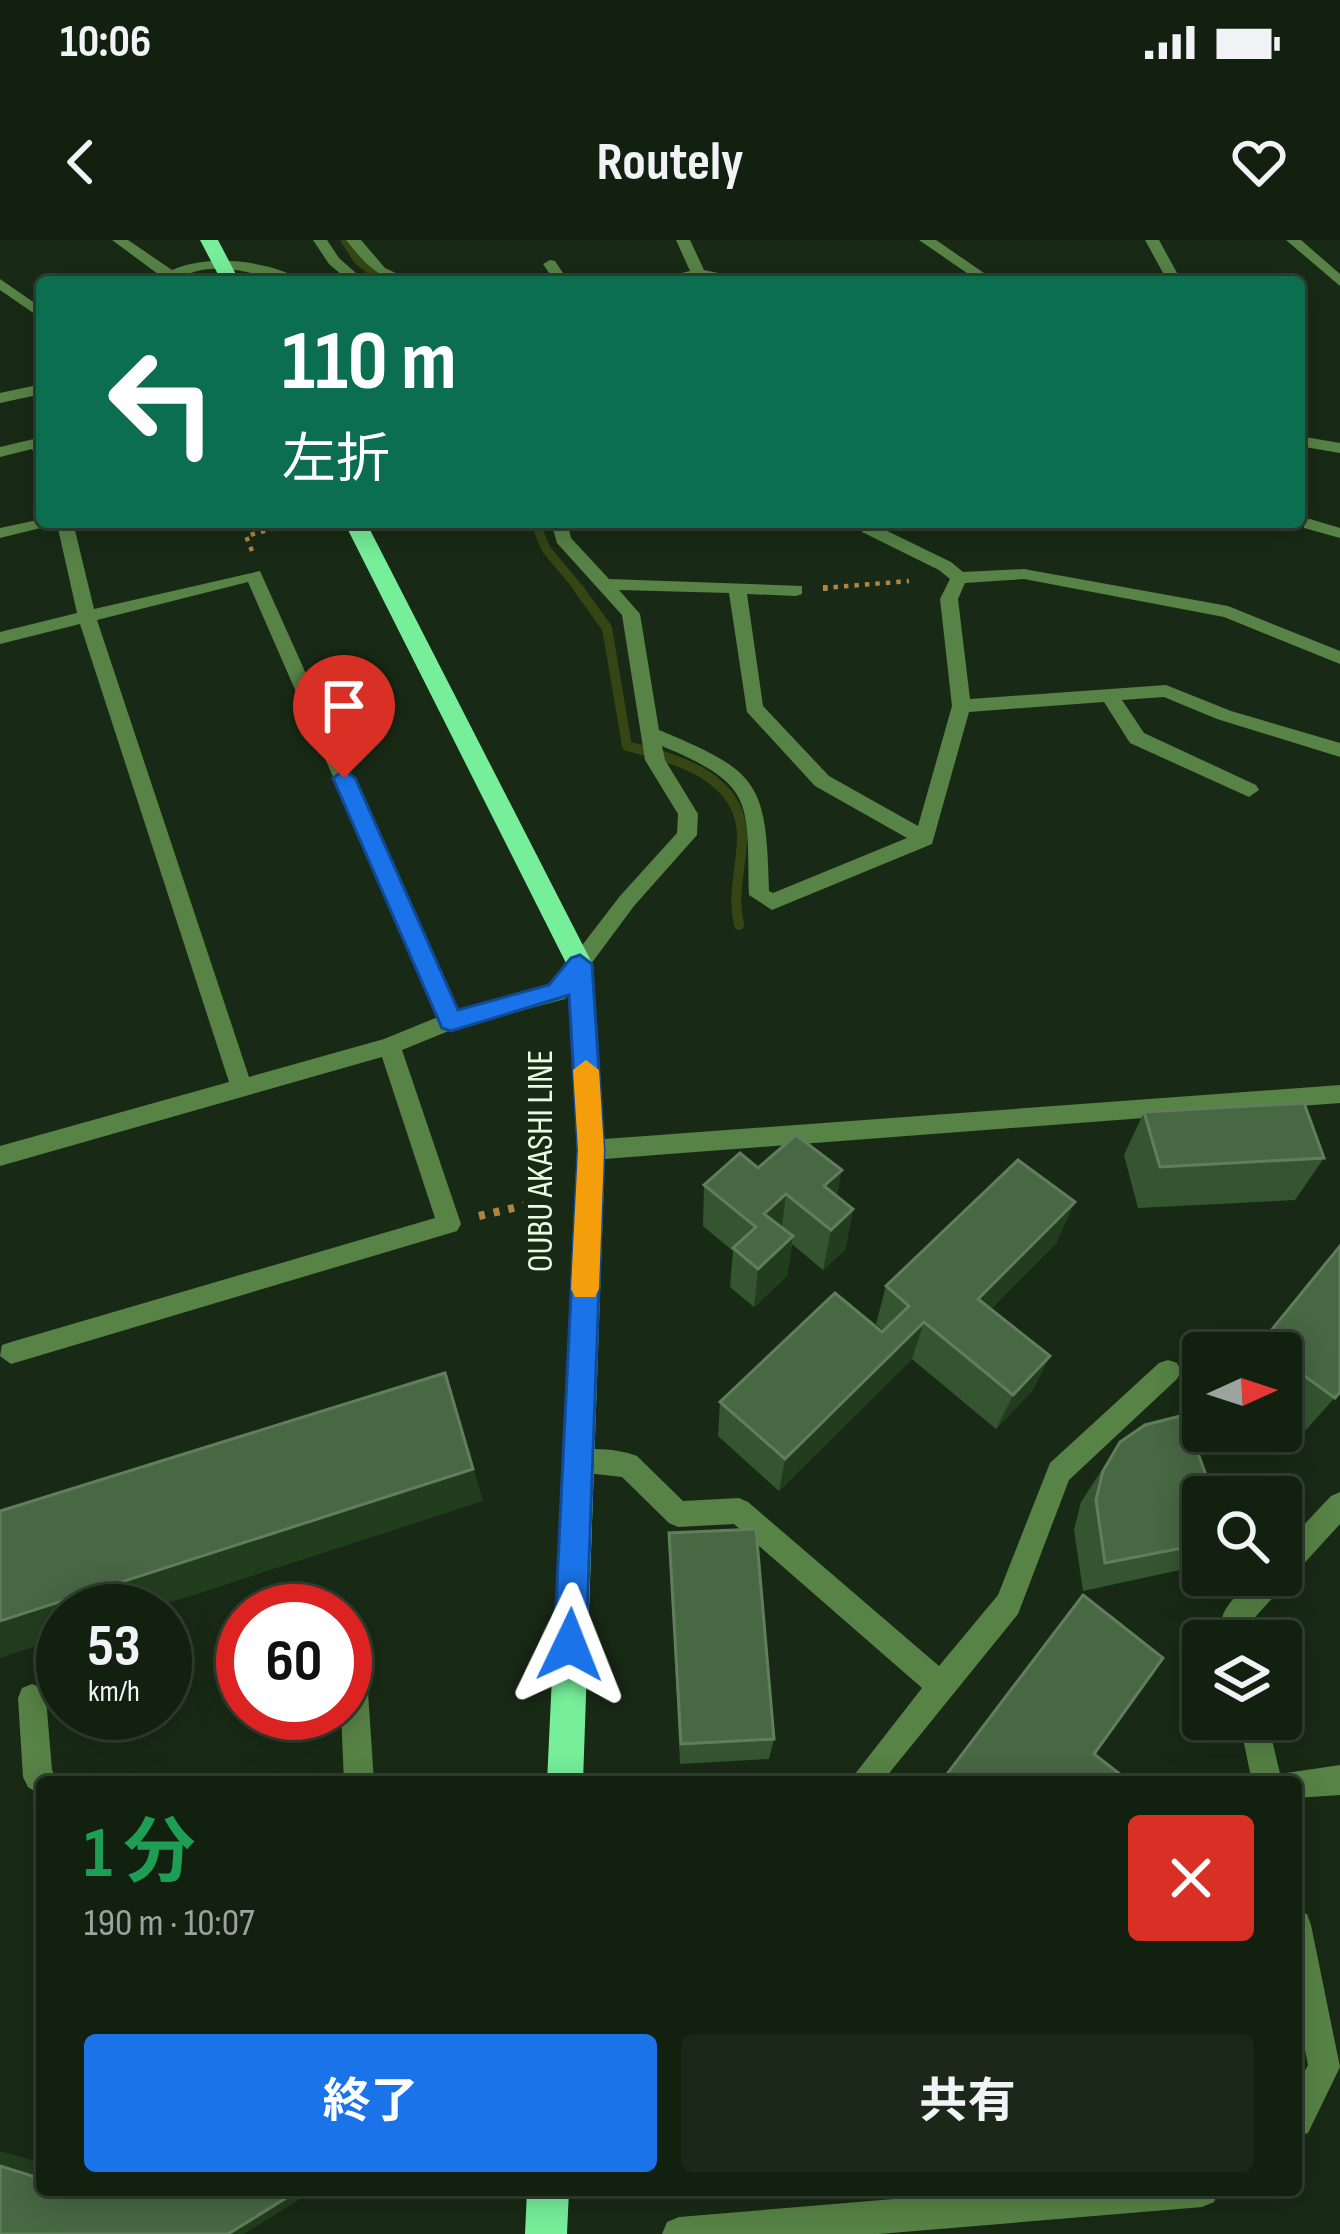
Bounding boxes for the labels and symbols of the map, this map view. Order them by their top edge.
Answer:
pin [293,655,395,778]
street label: OUBU AKASHI LINE [520,1050,563,1272]
north arrow [1182,1332,1302,1452]
position arrow [507,1582,633,1708]
speed limit sign: 60 [216,1584,372,1740]

